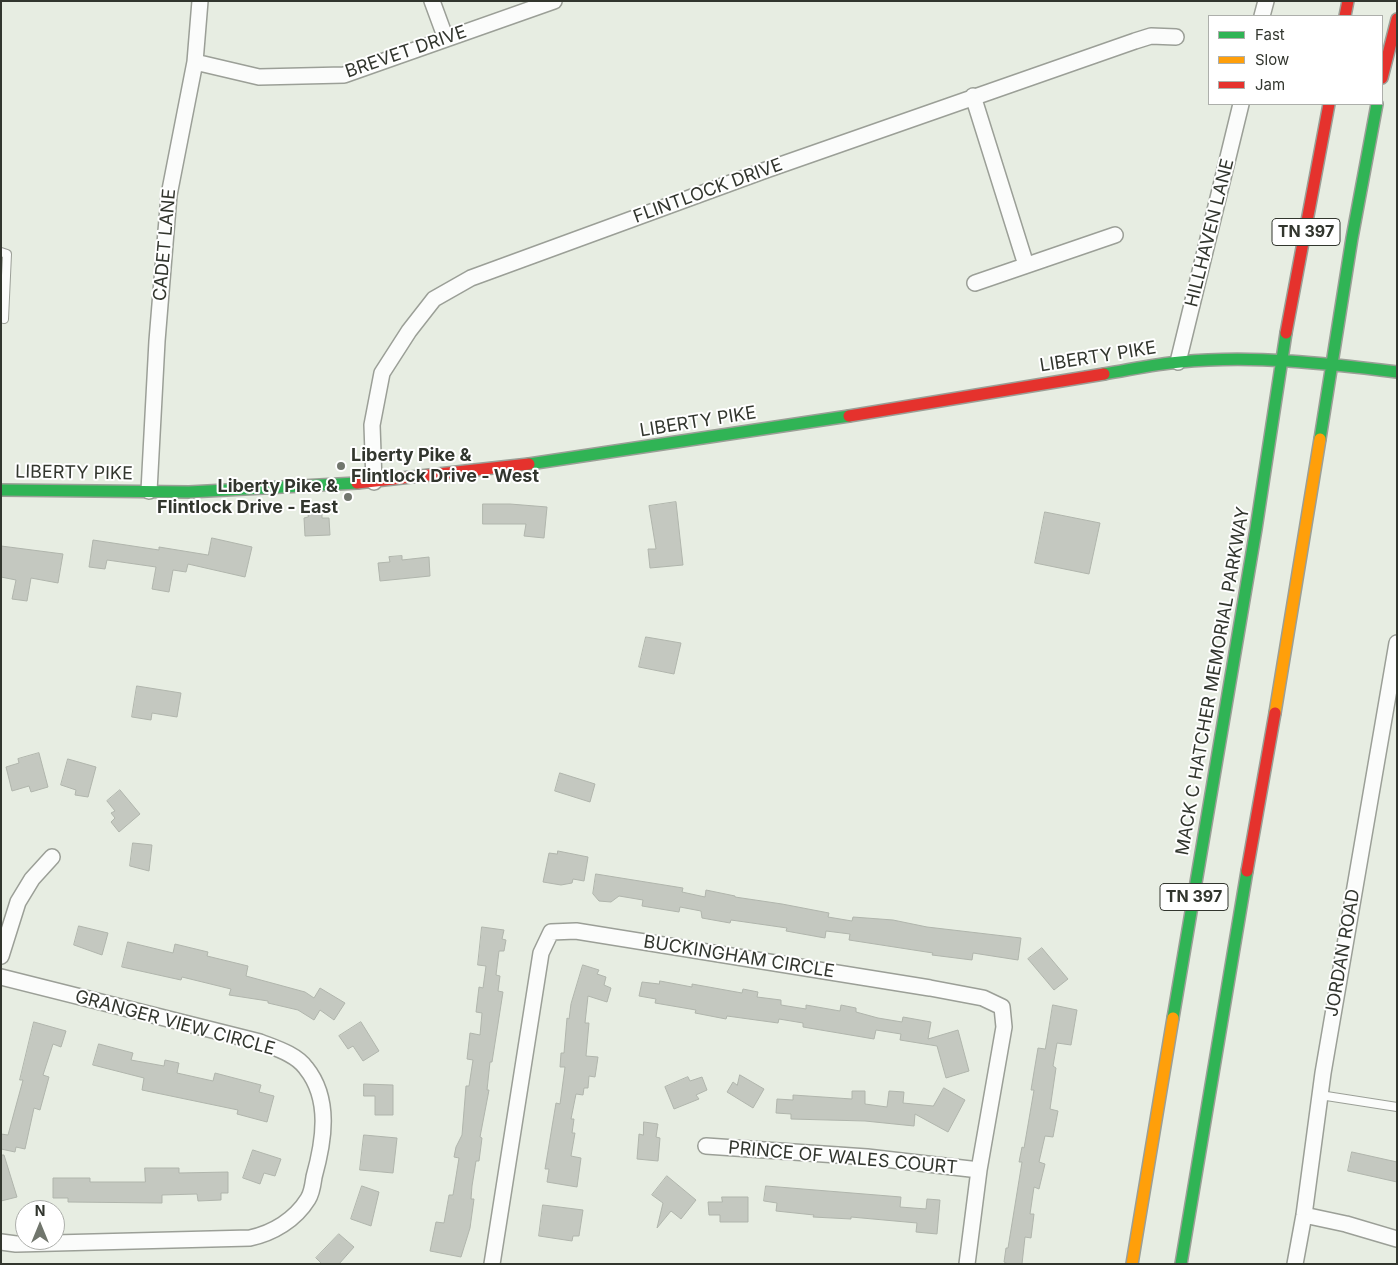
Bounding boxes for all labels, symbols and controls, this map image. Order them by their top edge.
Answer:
legend [1208,15,1383,105]
street label: BREVET DRIVE [343,21,469,83]
text: Fast [1255,25,1285,44]
text: Slow [1255,50,1289,69]
text: Jam [1255,75,1285,94]
street label: FLINTLOCK DRIVE [630,154,786,228]
street label: HILLHAVEN LANE [1181,157,1239,309]
street label: CADET LANE [149,188,181,302]
road number: TN 397 [1272,218,1340,246]
street label: LIBERTY PIKE [1038,337,1158,377]
street label: LIBERTY PIKE [638,402,758,442]
place label: Liberty Pike & Flintlock Drive - West [351,445,539,488]
marker: Liberty Pike & Flintlock Drive - West [335,460,347,472]
street label: LIBERTY PIKE [15,461,133,485]
place label: Liberty Pike & Flintlock Drive - East [157,476,338,518]
marker: Liberty Pike & Flintlock Drive - East [342,491,354,503]
street label: MACK C HATCHER MEMORIAL PARKWAY [1172,505,1254,857]
road number: TN 397 [1160,884,1228,910]
street label: JORDAN ROAD [1321,888,1365,1018]
street label: BUCKINGHAM CIRCLE [642,931,836,983]
street label: GRANGER VIEW CIRCLE [72,986,278,1060]
street label: PRINCE OF WALES COURT [727,1137,959,1179]
north arrow [15,1200,65,1250]
text: N [35,1202,45,1219]

